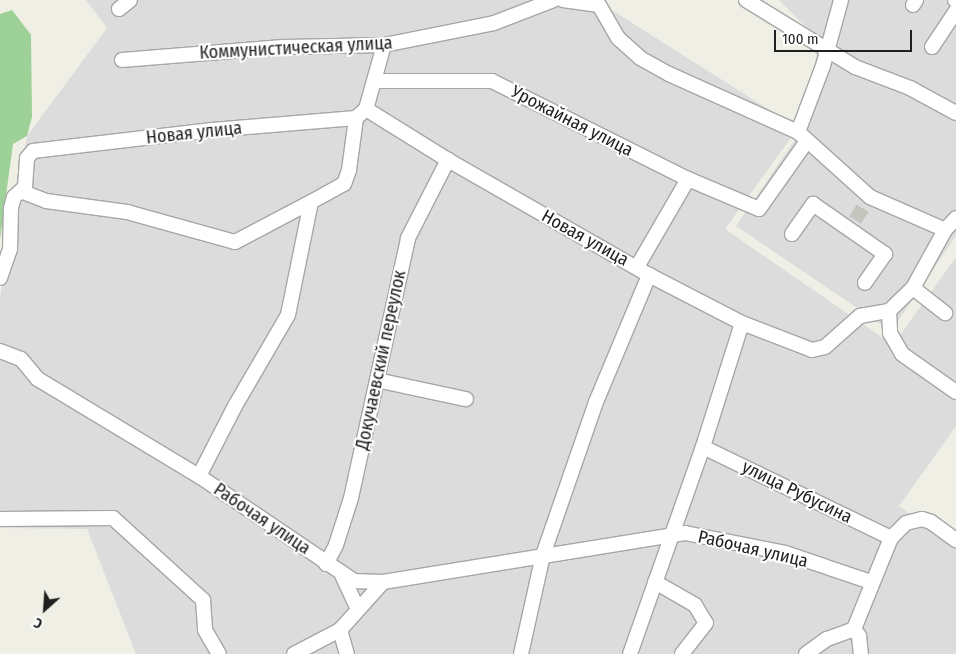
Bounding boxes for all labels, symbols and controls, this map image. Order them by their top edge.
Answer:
scale bar [776,20,914,52]
text: 100 m [782,30,819,48]
street label: Коммунистическая улица [199,32,393,64]
street label: Урожайная улица [507,81,637,161]
street label: Новая улица [145,117,243,149]
street label: Новая улица [538,205,632,271]
street label: Докучаевский переулок [351,268,411,452]
street label: улица Рубусина [738,456,856,528]
street label: Рабочая улица [210,479,314,559]
street label: Рабочая улица [696,526,810,572]
north arrow [20,584,70,634]
text: С [31,614,45,632]

